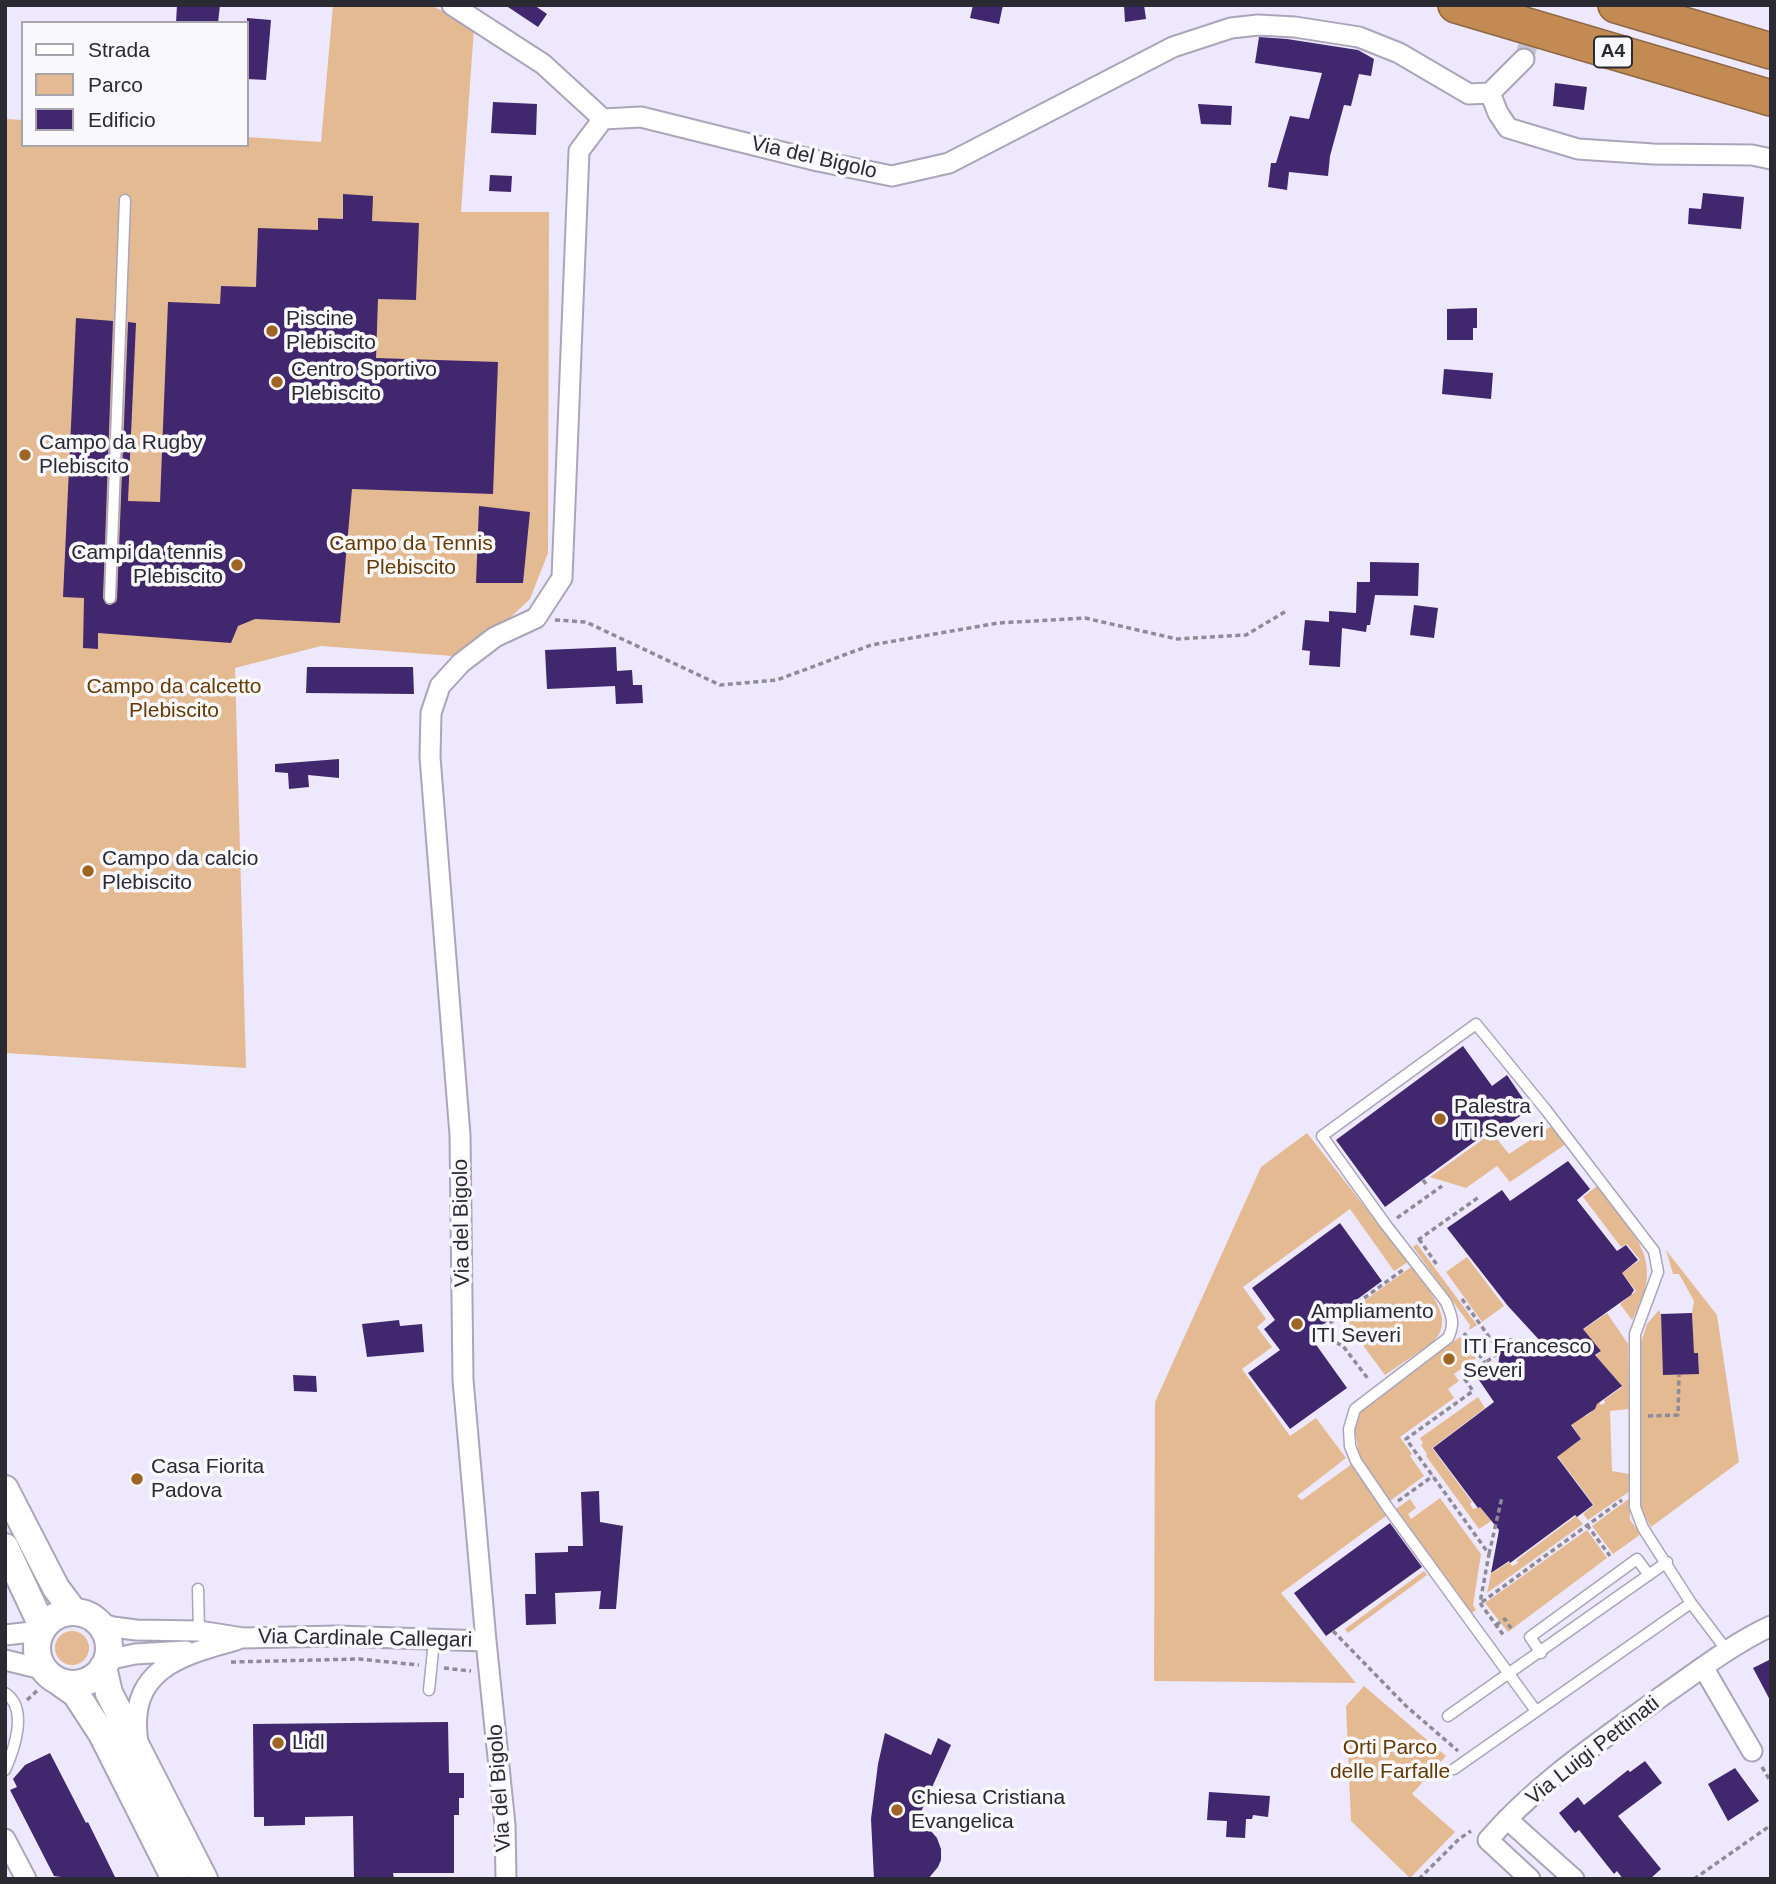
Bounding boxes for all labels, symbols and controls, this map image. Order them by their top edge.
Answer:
legend [21,21,248,147]
road number: A4 [1594,36,1632,68]
text: Strada [88,38,150,61]
text: Parco [88,73,143,96]
text: Edificio [88,108,156,131]
street label: Via del Bigolo [749,131,879,185]
place label: Piscine Plebiscito [286,306,376,356]
marker: Piscine Plebiscito [264,323,280,339]
place label: Centro Sportivo Plebiscito [291,357,437,407]
marker: Centro Sportivo Plebiscito [269,374,285,390]
place label: Campo da Rugby Plebiscito [39,430,202,480]
marker: Campo da Rugby Plebiscito [17,447,33,463]
park label: Campo da Tennis Plebiscito [329,531,493,581]
place label: Campi da tennis Plebiscito [71,540,223,590]
marker: Campi da tennis Plebiscito [229,557,245,573]
park label: Campo da calcetto Plebiscito [86,674,262,724]
place label: Campo da calcio Plebiscito [102,846,258,896]
marker: Campo da calcio Plebiscito [80,863,96,879]
place label: Palestra ITI Severi [1454,1094,1544,1144]
marker: Palestra ITI Severi [1432,1111,1448,1127]
street label: Via del Bigolo [448,1159,476,1287]
place label: Ampliamento ITI Severi [1311,1299,1434,1349]
marker: Ampliamento ITI Severi [1289,1316,1305,1332]
place label: ITI Francesco Severi [1463,1334,1591,1384]
marker: ITI Francesco Severi [1441,1351,1457,1367]
place label: Casa Fiorita Padova [151,1454,264,1504]
marker: Casa Fiorita Padova [129,1471,145,1487]
street label: Via Cardinale Callegari [258,1625,472,1653]
street label: Via Luigi Pettinati [1521,1691,1665,1811]
street label: Via del Bigolo [483,1723,517,1853]
place label: Lidl [292,1730,325,1756]
marker: Lidl [270,1735,286,1751]
park label: Orti Parco delle Farfalle [1330,1735,1450,1785]
place label: Chiesa Cristiana Evangelica [911,1785,1065,1835]
marker: Chiesa Cristiana Evangelica [889,1802,905,1818]

